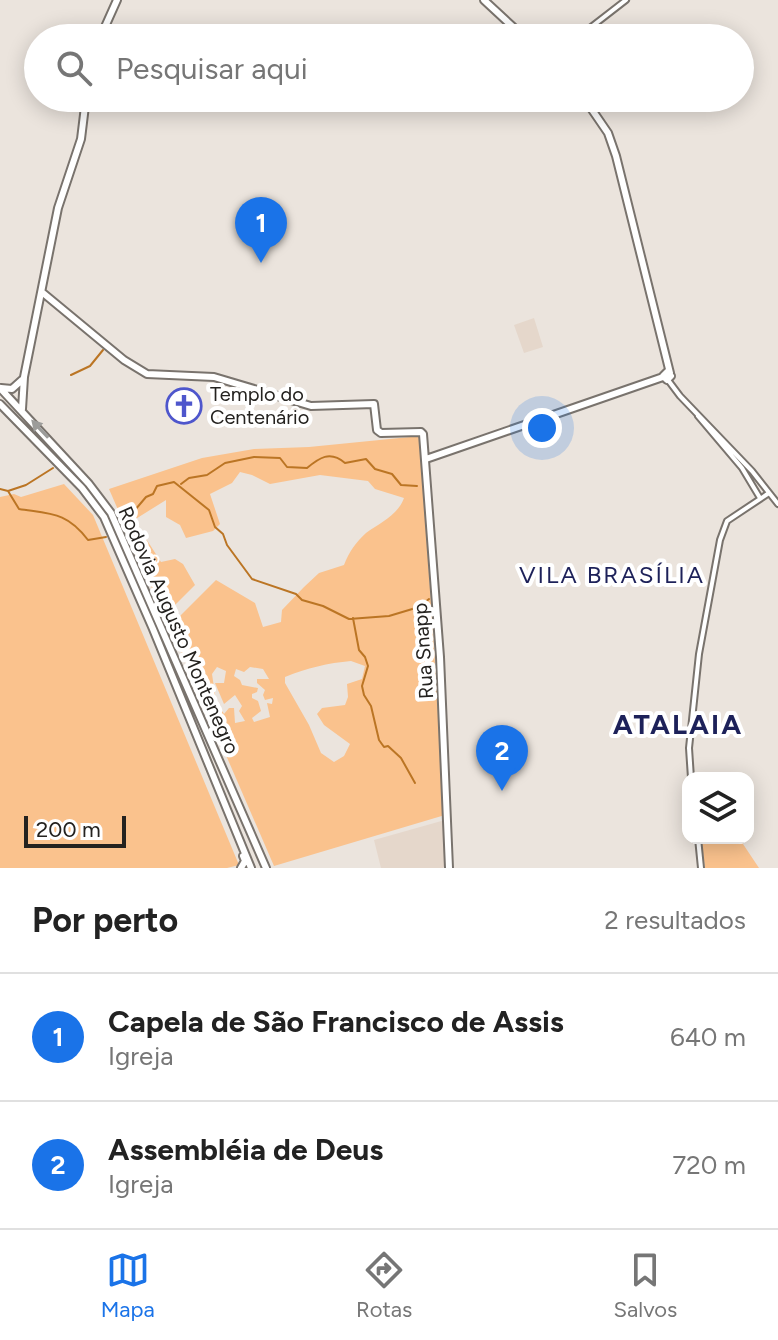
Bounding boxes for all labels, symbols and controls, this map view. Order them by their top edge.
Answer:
search box [24,24,754,112]
icon: search [52,46,96,90]
text: Pesquisar aqui [116,50,308,87]
pin: 1 [235,197,287,263]
place label: Templo do Centenário [210,382,309,429]
church icon: Templo do Centenário [165,387,203,425]
your location [522,408,562,448]
one-way arrow [31,419,49,438]
street label: Rodovia Augusto Montenegro [113,502,245,758]
district label: VILA BRASÍLIA [519,560,705,589]
street label: Rua Snapp [408,602,438,700]
district label: ATALAIA [613,707,743,741]
pin: 2 [476,725,528,791]
map controls [682,772,754,844]
button: layers [682,772,754,844]
scale bar [24,812,126,848]
text: 200 m [36,816,101,843]
text: Por perto [32,900,178,941]
text: 2 resultados [604,904,746,936]
text: Capela de São Francisco de Assis [108,1003,564,1040]
text: 1 [53,1021,63,1053]
text: 640 m [670,1021,746,1053]
text: Igreja [108,1040,174,1072]
text: Assembléia de Deus [108,1131,383,1168]
text: 2 [50,1149,66,1181]
text: 720 m [672,1149,746,1181]
text: Igreja [108,1168,174,1200]
tab: Mapa [101,1248,155,1323]
tab: Rotas [356,1248,412,1323]
tab: Salvos [614,1248,677,1323]

